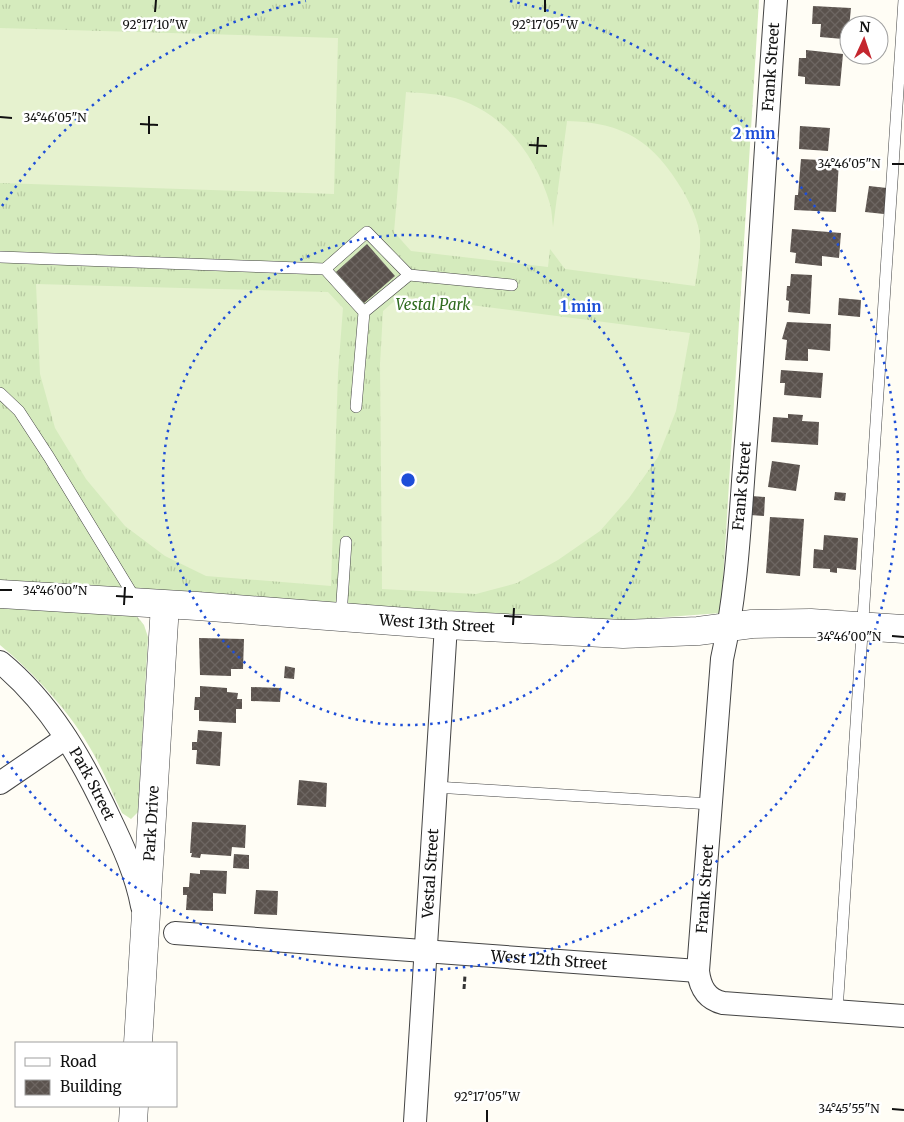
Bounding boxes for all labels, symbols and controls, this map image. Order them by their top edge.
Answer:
north arrow [839,15,889,65]
text: 92°17'10"W [123,17,188,32]
text: 92°17'05"W [512,17,579,32]
text: N [859,18,871,36]
street label: Frank Street [758,22,783,112]
text: 34°46'05"N [23,110,87,125]
text: 2 min [733,124,775,143]
text: 34°46'05"N [817,156,881,171]
park label: Vestal Park [395,295,471,314]
text: 1 min [561,297,601,316]
street label: Frank Street [728,441,755,531]
centre of rings [399,471,417,489]
text: 34°46'00"N [23,583,88,598]
street label: West 13th Street [377,610,496,636]
text: 34°46'00"N [817,629,882,644]
street label: Park Street [65,744,119,824]
street label: Park Drive [139,785,163,862]
street label: Vestal Street [418,828,442,920]
street label: Frank Street [692,844,717,934]
street label: West 12th Street [489,946,608,973]
legend [15,1042,178,1107]
text: Road [60,1052,96,1071]
text: Building [60,1077,122,1096]
text: 92°17'05"W [454,1089,521,1104]
text: 34°45'55"N [818,1101,880,1116]

